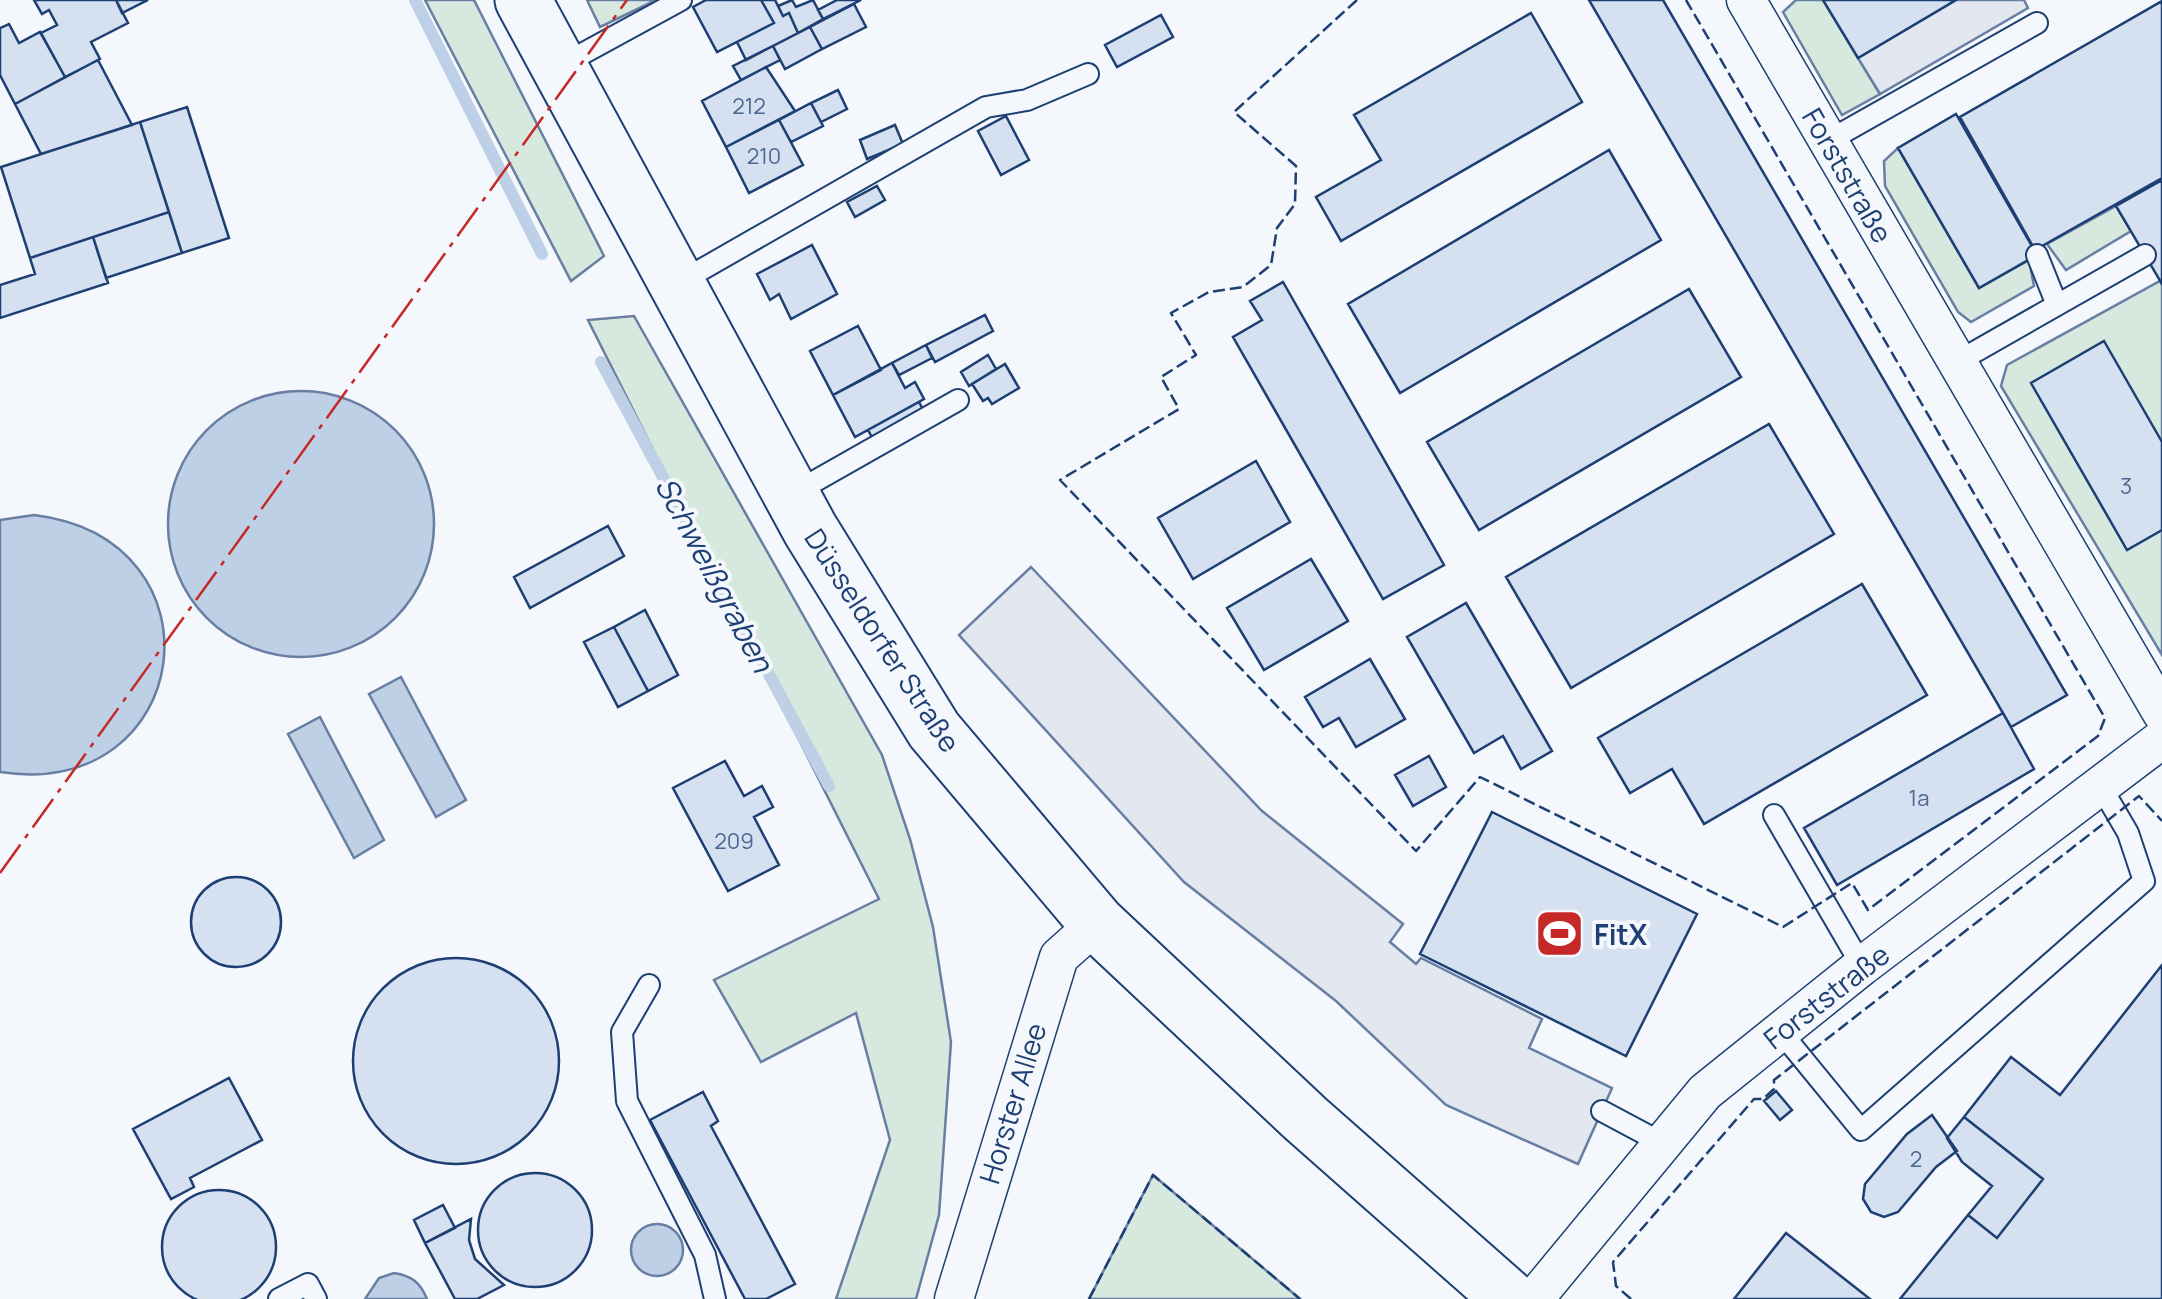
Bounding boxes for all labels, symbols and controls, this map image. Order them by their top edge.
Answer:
house number: 212 [732,91,766,121]
street label: Forststraße [1794,101,1902,249]
house number: 210 [747,141,781,171]
water label: Schweißgraben [646,469,784,680]
house number: 3 [2120,471,2132,501]
street label: Düsseldorfer Straße [797,521,969,759]
house number: 1a [1909,783,1929,813]
house number: 209 [714,826,754,856]
sports icon: FitX [1533,908,1585,960]
place label: FitX [1594,915,1648,953]
street label: Forststraße [1755,935,1897,1057]
street label: Horster Allee [970,1018,1054,1188]
house number: 2 [1910,1144,1922,1174]

